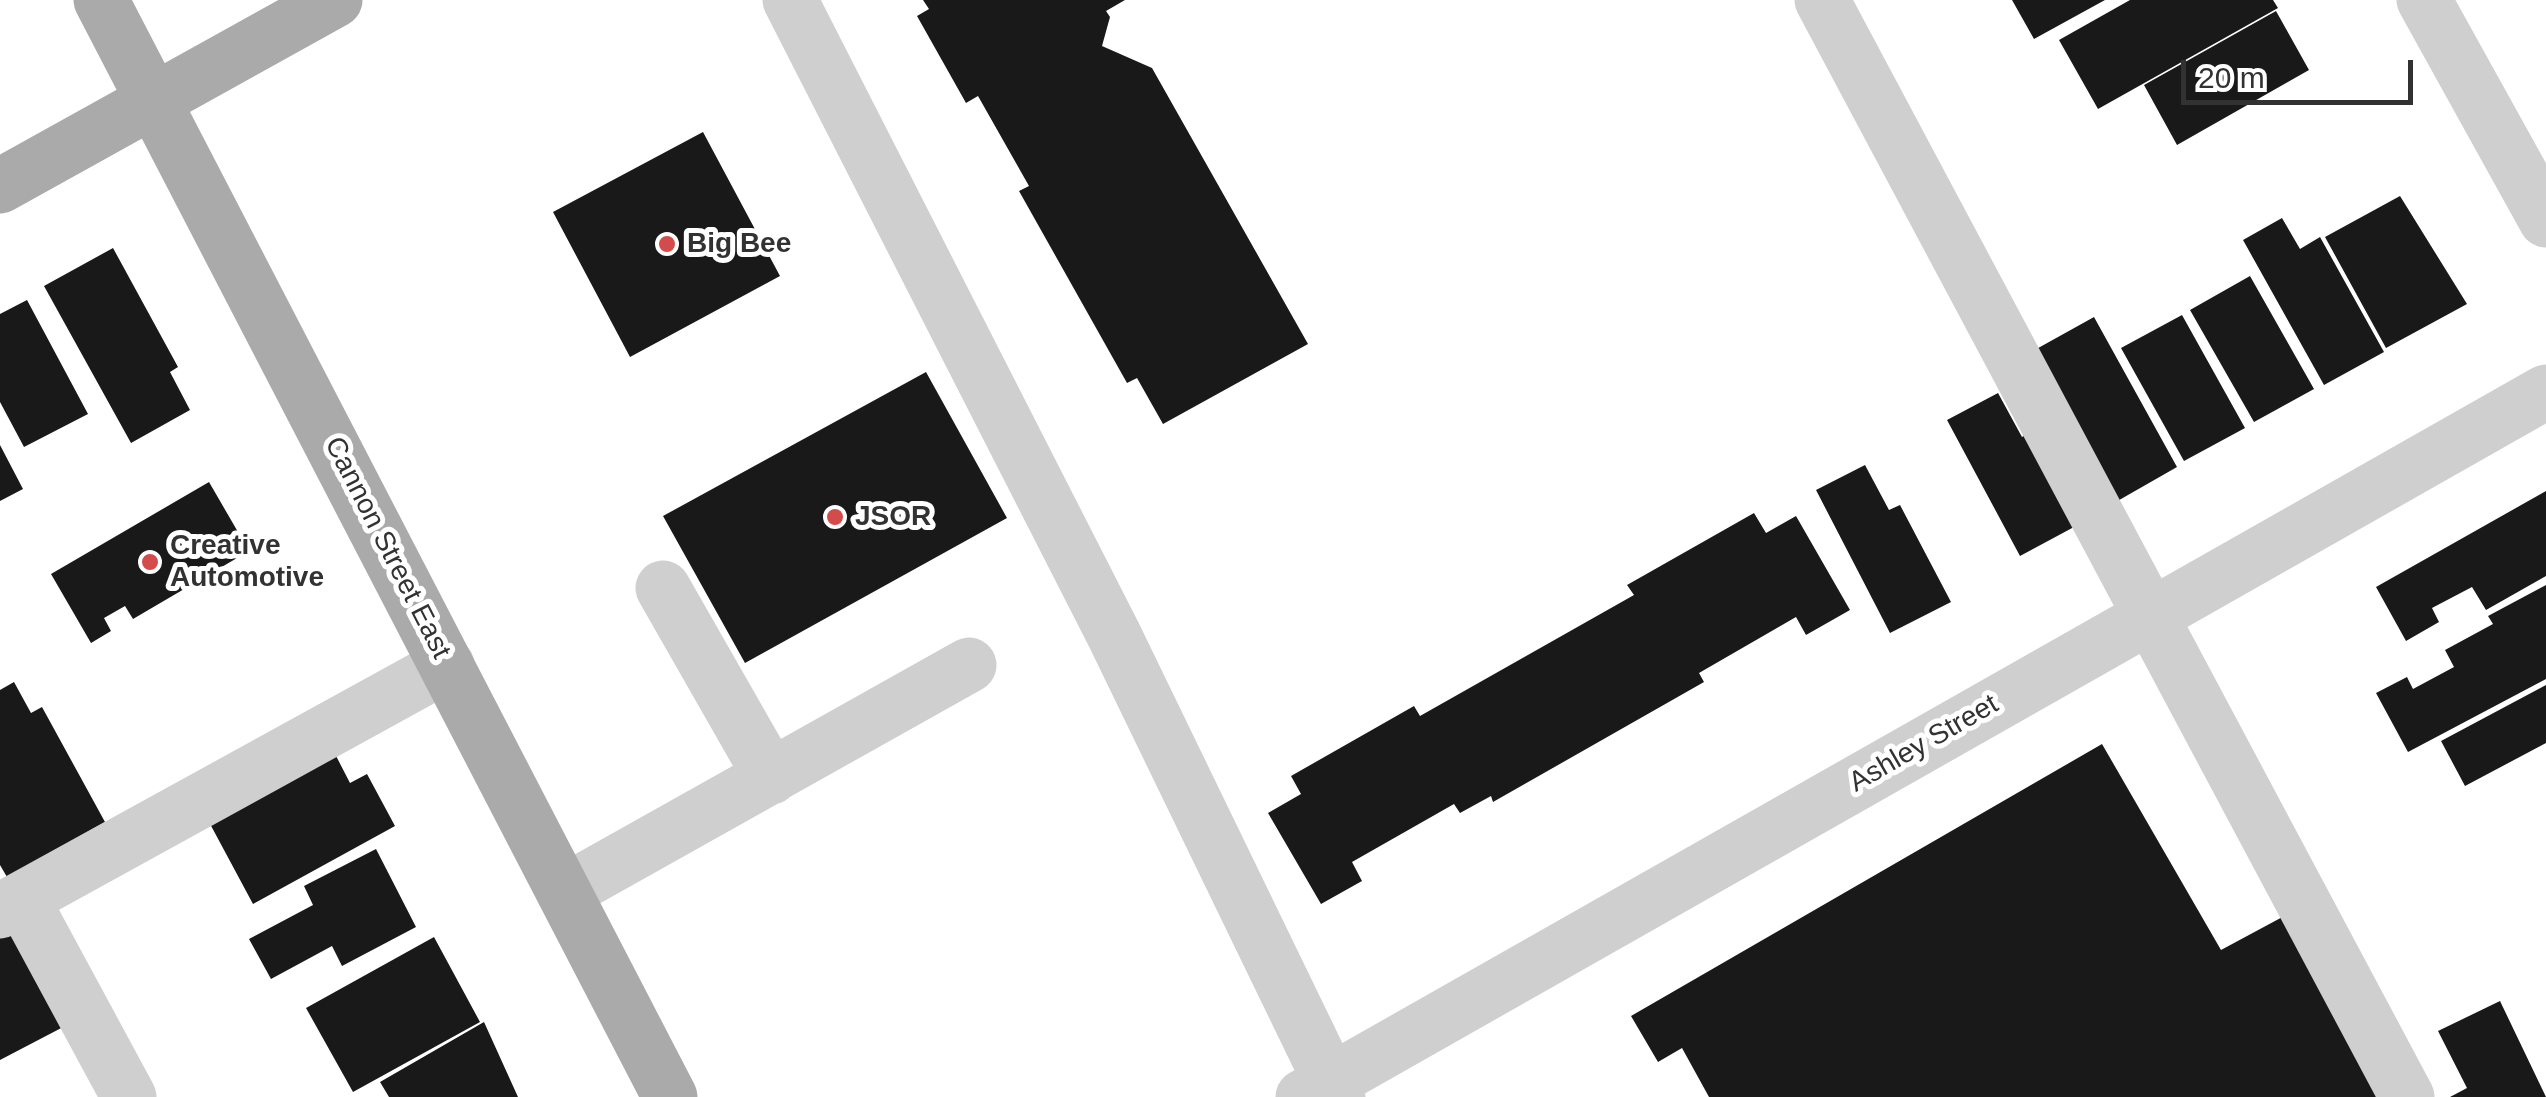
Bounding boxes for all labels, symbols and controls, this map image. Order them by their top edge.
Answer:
scale bar [2186,40,2418,102]
text: 20 m [2198,61,2265,94]
place label: Big Bee [687,227,791,261]
marker: Big Bee [656,233,678,255]
street label: Cannon Street East [317,432,457,664]
place label: JSOR [855,500,931,534]
marker: JSOR [824,506,846,528]
place label: Creative Automotive [170,529,324,595]
marker: Creative Automotive [139,551,161,573]
street label: Ashley Street [1843,688,2005,800]

